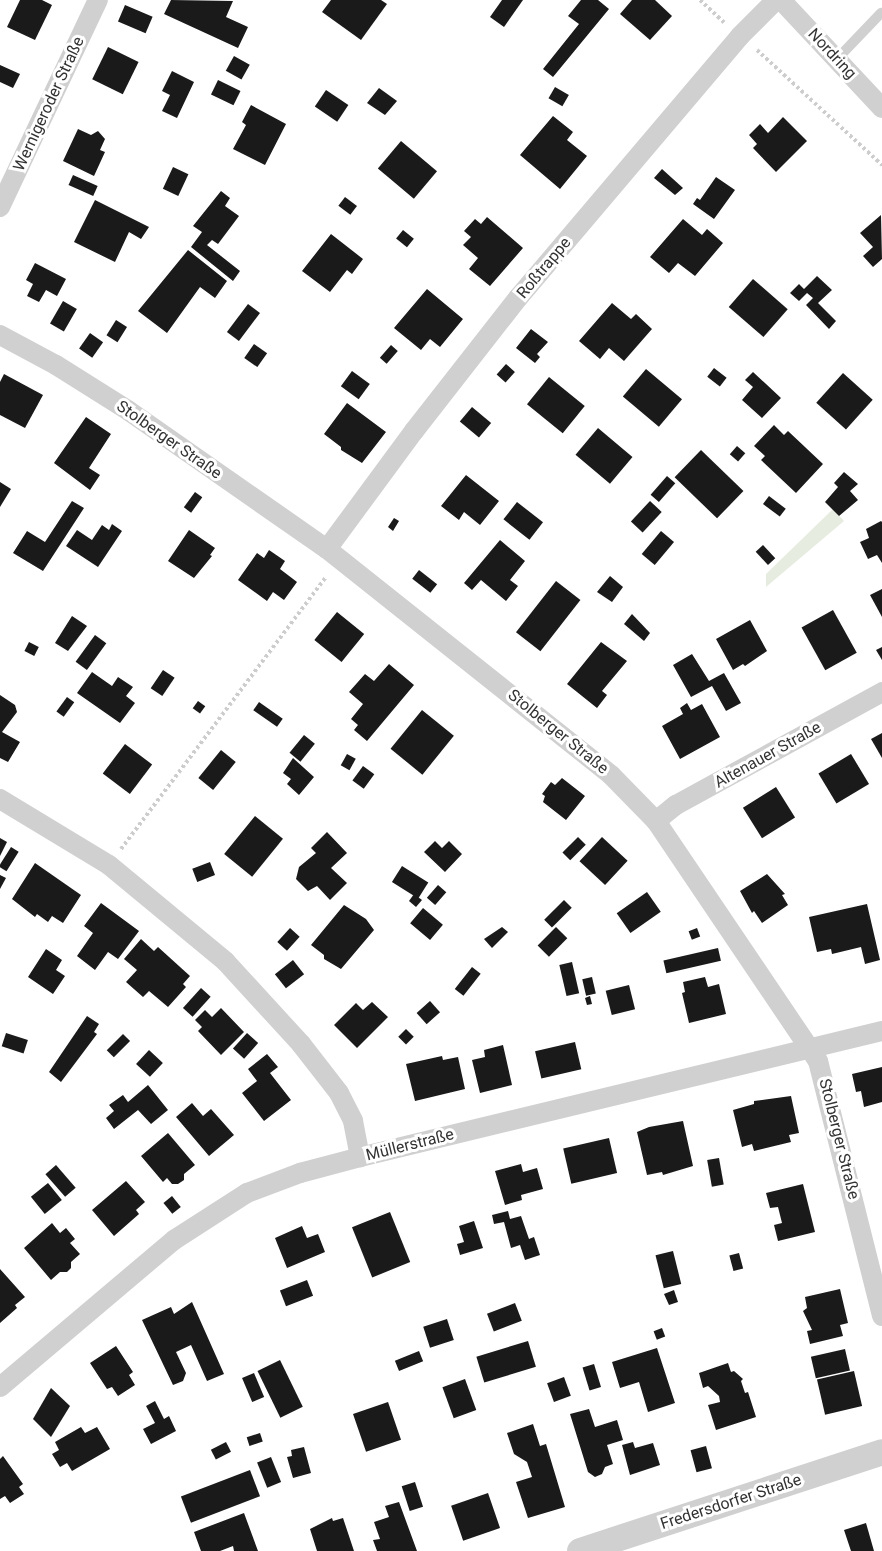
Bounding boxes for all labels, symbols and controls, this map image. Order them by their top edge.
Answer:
street label: Nordring [804,25,860,83]
street label: Wernigeroder Straße [9,34,89,174]
street label: Roßtrappe [513,233,575,303]
street label: Stolberger Straße [113,397,225,483]
street label: Stolberger Straße [504,686,612,778]
street label: Altenauer Straße [711,718,825,792]
street label: Stolberger Straße [815,1077,863,1201]
street label: Müllerstraße [364,1125,456,1165]
street label: Fredersdorfer Straße [658,1470,804,1534]

